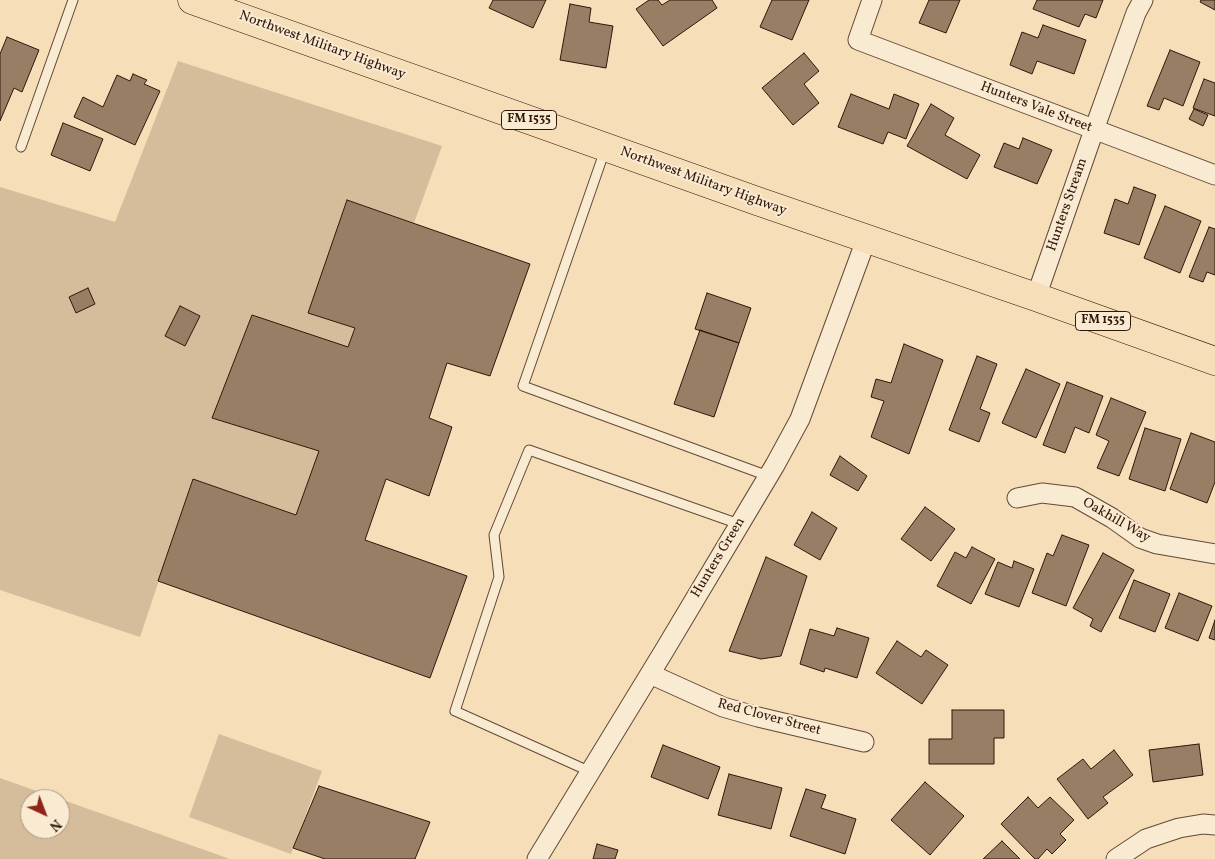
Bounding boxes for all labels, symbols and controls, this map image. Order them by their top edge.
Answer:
street label: Northwest Military Highway [236,8,408,84]
street label: Hunters Vale Street [978,79,1094,137]
road number: FM 1535 [502,110,556,130]
street label: Northwest Military Highway [617,144,789,220]
street label: Hunters Stream [1044,156,1092,254]
road number: FM 1535 [1076,312,1130,331]
street label: Oakhill Way [1079,495,1153,547]
street label: Hunters Green [688,515,750,601]
street label: Red Clover Street [715,696,823,740]
north arrow [20,789,70,839]
text: N [45,814,65,835]

